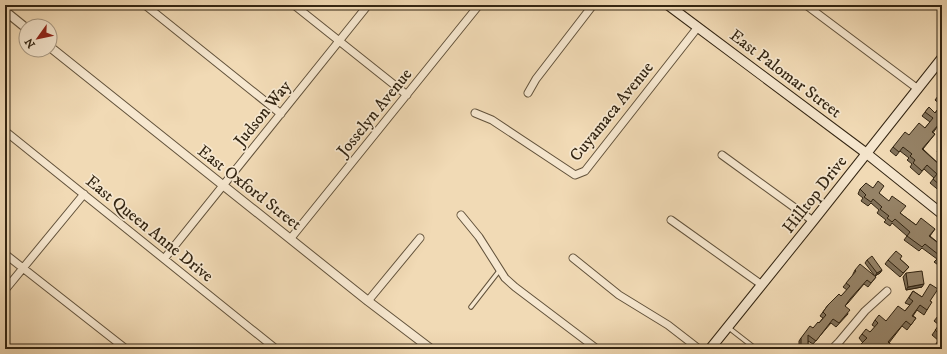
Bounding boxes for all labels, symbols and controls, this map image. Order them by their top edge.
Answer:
north arrow [18,18,58,58]
street label: East Palomar Street [725,25,846,123]
text: N [22,35,39,51]
street label: Cuyamaca Avenue [565,57,659,166]
street label: Josselyn Avenue [331,64,417,163]
street label: Judson Way [228,75,297,153]
street label: East Oxford Street [193,140,306,236]
street label: Hilltop Drive [778,151,852,238]
street label: East Queen Anne Drive [81,170,218,287]

